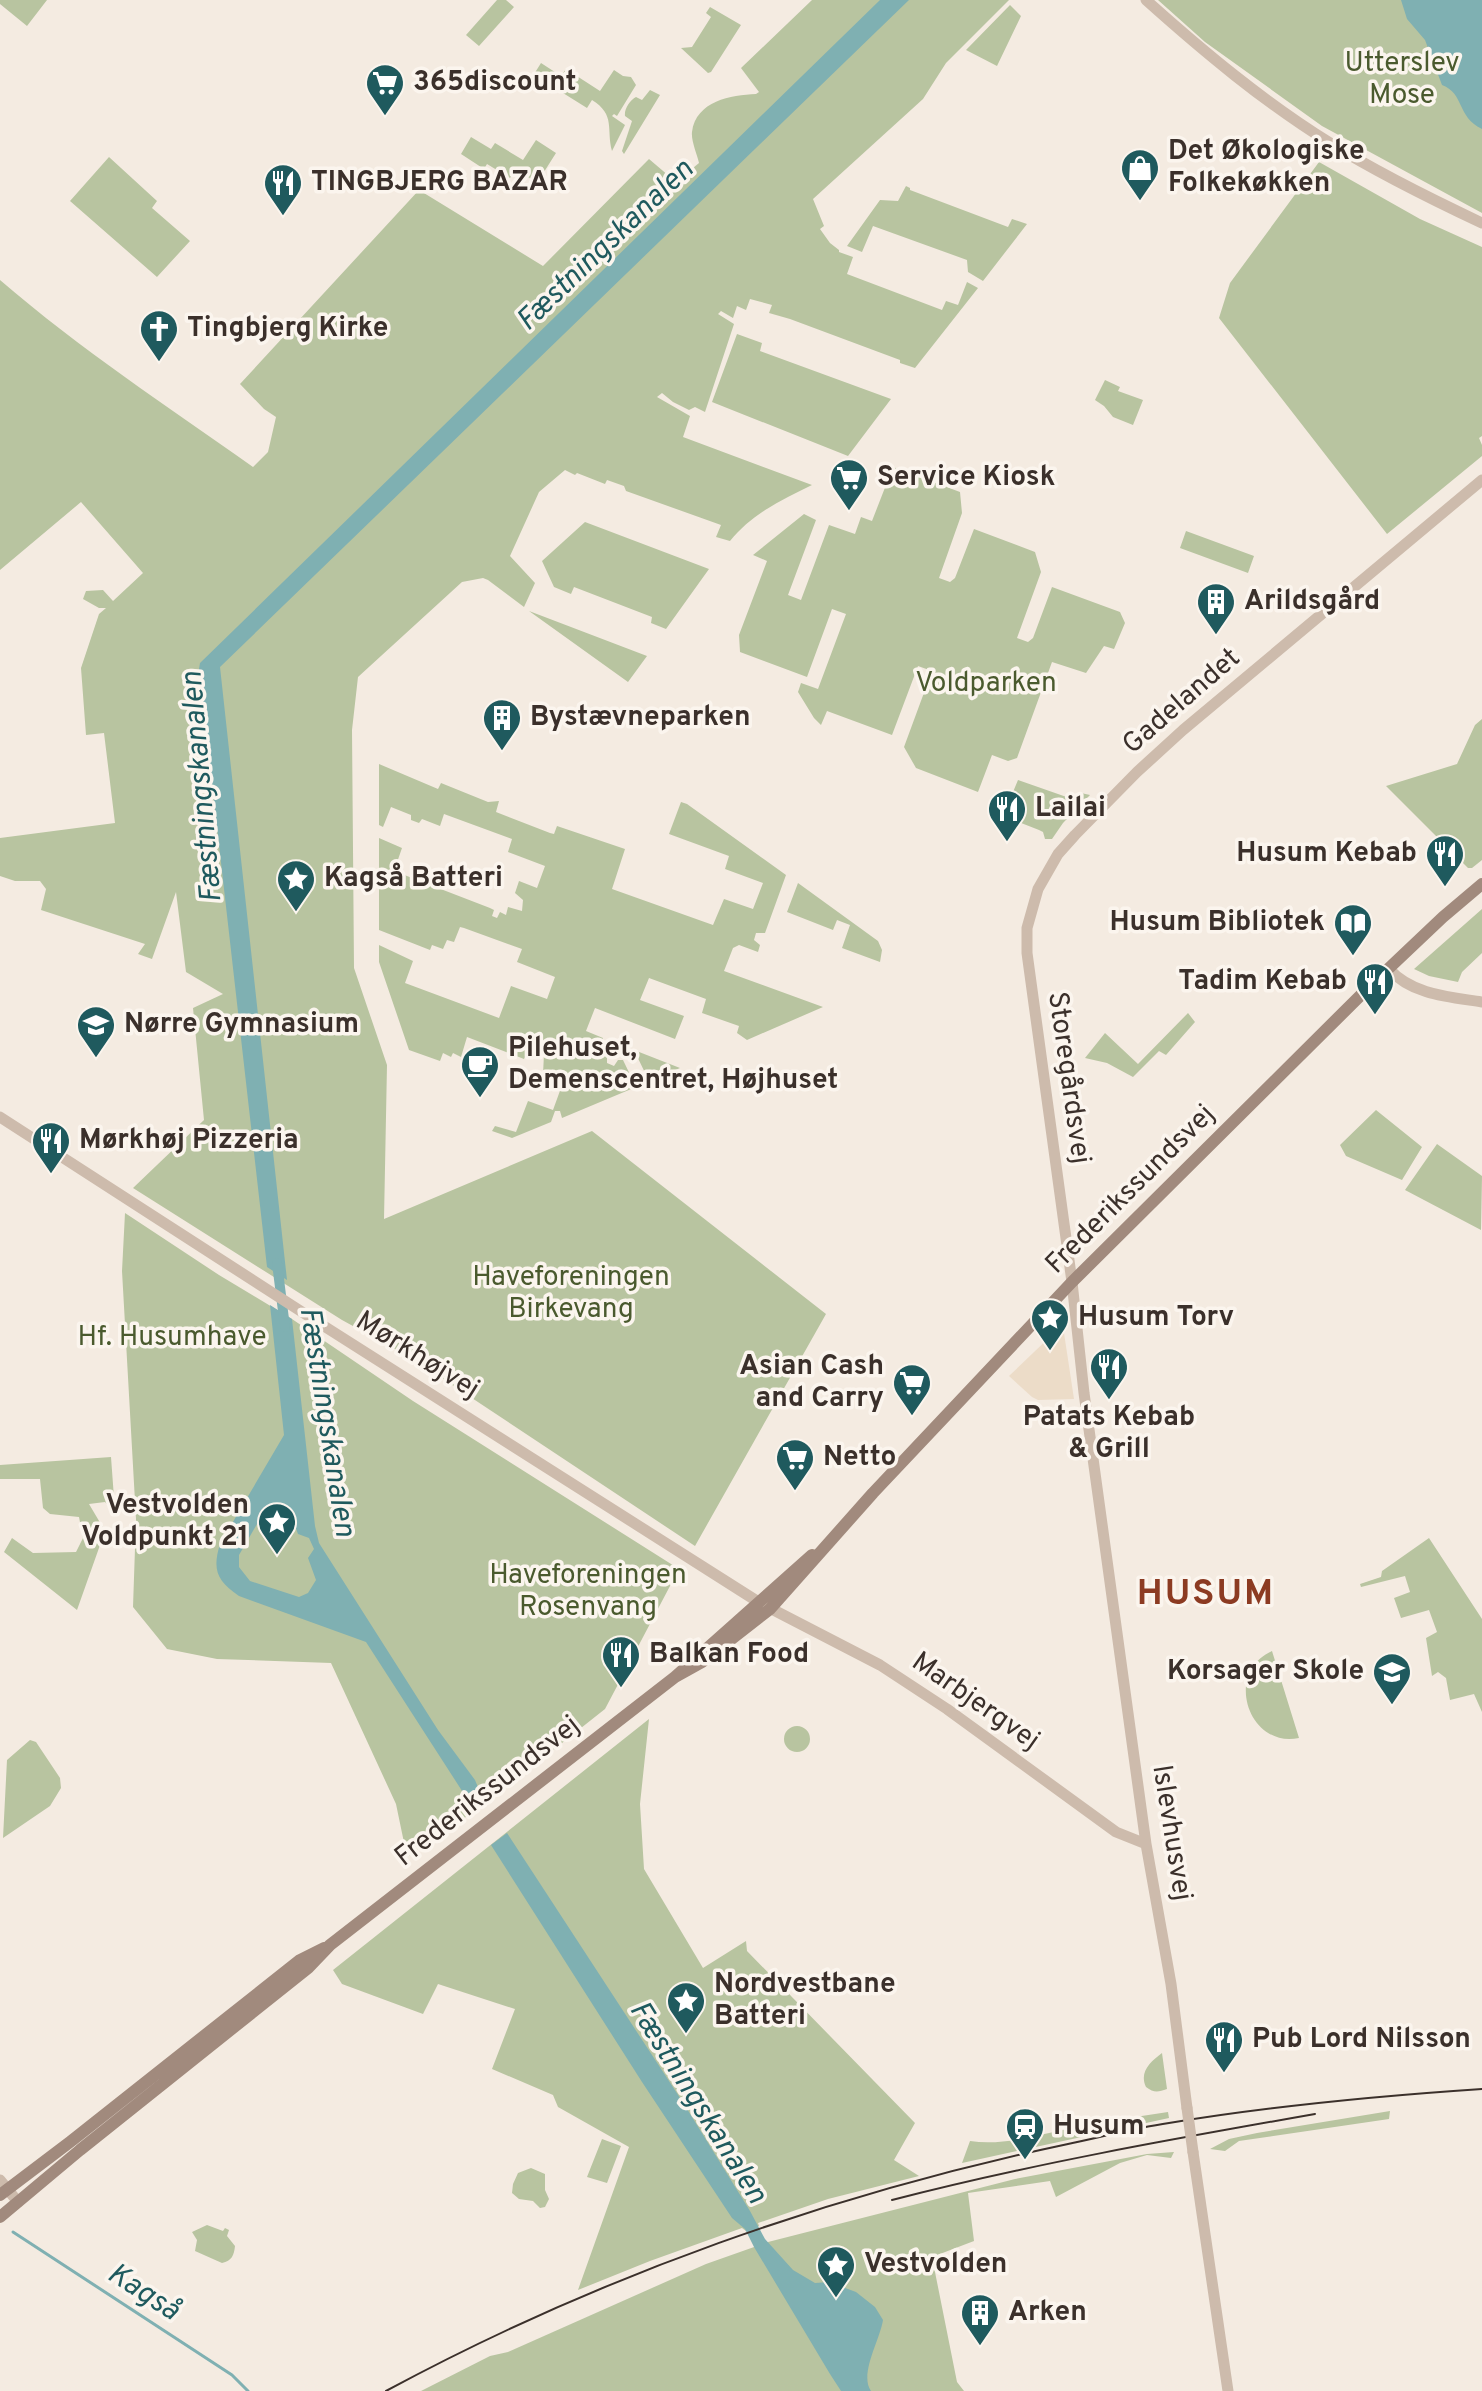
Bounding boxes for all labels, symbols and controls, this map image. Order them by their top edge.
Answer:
park label: Utterslev Mose [1344,46,1460,114]
supermarket icon: 365discount [364,62,406,117]
place label: 365discount [413,65,576,101]
place label: Det Økologiske Folkekøkken [1168,134,1365,202]
shop icon: Det Økologiske Folkekøkken [1119,147,1161,202]
water label: Fæstningskanalen [510,152,702,340]
restaurant icon: TINGBJERG BAZAR [262,162,304,217]
place label: TINGBJERG BAZAR [311,165,568,201]
church icon: Tingbjerg Kirke [138,308,180,363]
place label: Tingbjerg Kirke [187,311,388,347]
supermarket icon: Service Kiosk [828,457,870,512]
place label: Service Kiosk [877,460,1055,496]
building icon: Arildsgård [1195,581,1237,636]
place label: Arildsgård [1244,584,1380,620]
street label: Gadelandet [1115,641,1249,763]
park label: Voldparken [915,666,1057,702]
water label: Fæstningskanalen [174,670,232,904]
building icon: Bystævneparken [481,697,523,752]
place label: Bystævneparken [530,700,751,736]
restaurant icon: Lailai [986,788,1028,843]
place label: Lailai [1035,791,1106,827]
restaurant icon: Husum Kebab [1424,833,1466,888]
place label: Husum Kebab [1236,836,1417,872]
place icon: Kagså Batteri [275,858,317,913]
place label: Kagså Batteri [324,861,503,897]
library icon: Husum Bibliotek [1332,902,1374,957]
place label: Husum Bibliotek [1109,905,1325,941]
restaurant icon: Tadim Kebab [1354,961,1396,1016]
place label: Tadim Kebab [1178,964,1347,1000]
street label: Storegårdsvej [1038,990,1098,1166]
school or university icon: Nørre Gymnasium [75,1004,117,1059]
place label: Nørre Gymnasium [124,1007,359,1043]
place label: Pilehuset, Demenscentret, Højhuset [508,1031,838,1099]
cafe icon: Pilehuset, Demenscentret, Højhuset [459,1044,501,1099]
street label: Frederikssundsvej [1039,1098,1223,1282]
restaurant icon: Mørkhøj Pizzeria [30,1120,72,1175]
place label: Mørkhøj Pizzeria [79,1123,299,1159]
park label: Haveforeningen Birkevang [472,1260,670,1328]
place icon: Husum Torv [1029,1297,1071,1352]
place label: Husum Torv [1078,1300,1234,1336]
water label: Fæstningskanalen [290,1304,362,1540]
street label: Mørkhøjvej [349,1304,485,1408]
park label: Hf. Husumhave [78,1320,266,1356]
restaurant icon: Patats Kebab & Grill [1088,1346,1130,1401]
place label: Asian Cash and Carry [739,1349,884,1417]
supermarket icon: Asian Cash and Carry [891,1362,933,1417]
place label: Patats Kebab & Grill [1023,1400,1195,1468]
supermarket icon: Netto [774,1437,816,1492]
place label: Netto [823,1440,896,1476]
place label: Vestvolden Voldpunkt 21 [81,1488,249,1556]
place icon: Vestvolden Voldpunkt 21 [256,1501,298,1556]
park label: Haveforeningen Rosenvang [489,1558,687,1626]
district label: HUSUM [1137,1572,1275,1618]
restaurant icon: Balkan Food [600,1634,642,1689]
place label: Balkan Food [649,1637,809,1673]
street label: Marbjergvej [904,1645,1046,1759]
school or university icon: Korsager Skole [1371,1651,1413,1706]
place label: Korsager Skole [1167,1654,1364,1690]
street label: Frederikssundsvej [388,1708,588,1876]
street label: Islevhusvej [1142,1762,1200,1904]
place label: Nordvestbane Batteri [714,1967,896,2035]
place icon: Nordvestbane Batteri [665,1980,707,2035]
water label: Fæstningskanalen [620,1995,774,2211]
restaurant icon: Pub Lord Nilsson [1203,2019,1245,2074]
place label: Pub Lord Nilsson [1252,2022,1471,2058]
station icon: Husum [1004,2106,1046,2161]
place label: Husum [1053,2109,1144,2145]
place icon: Vestvolden [815,2244,857,2299]
place label: Vestvolden [864,2247,1007,2283]
water label: Kagså [100,2256,187,2330]
building icon: Arken [959,2292,1001,2347]
place label: Arken [1008,2295,1087,2331]

